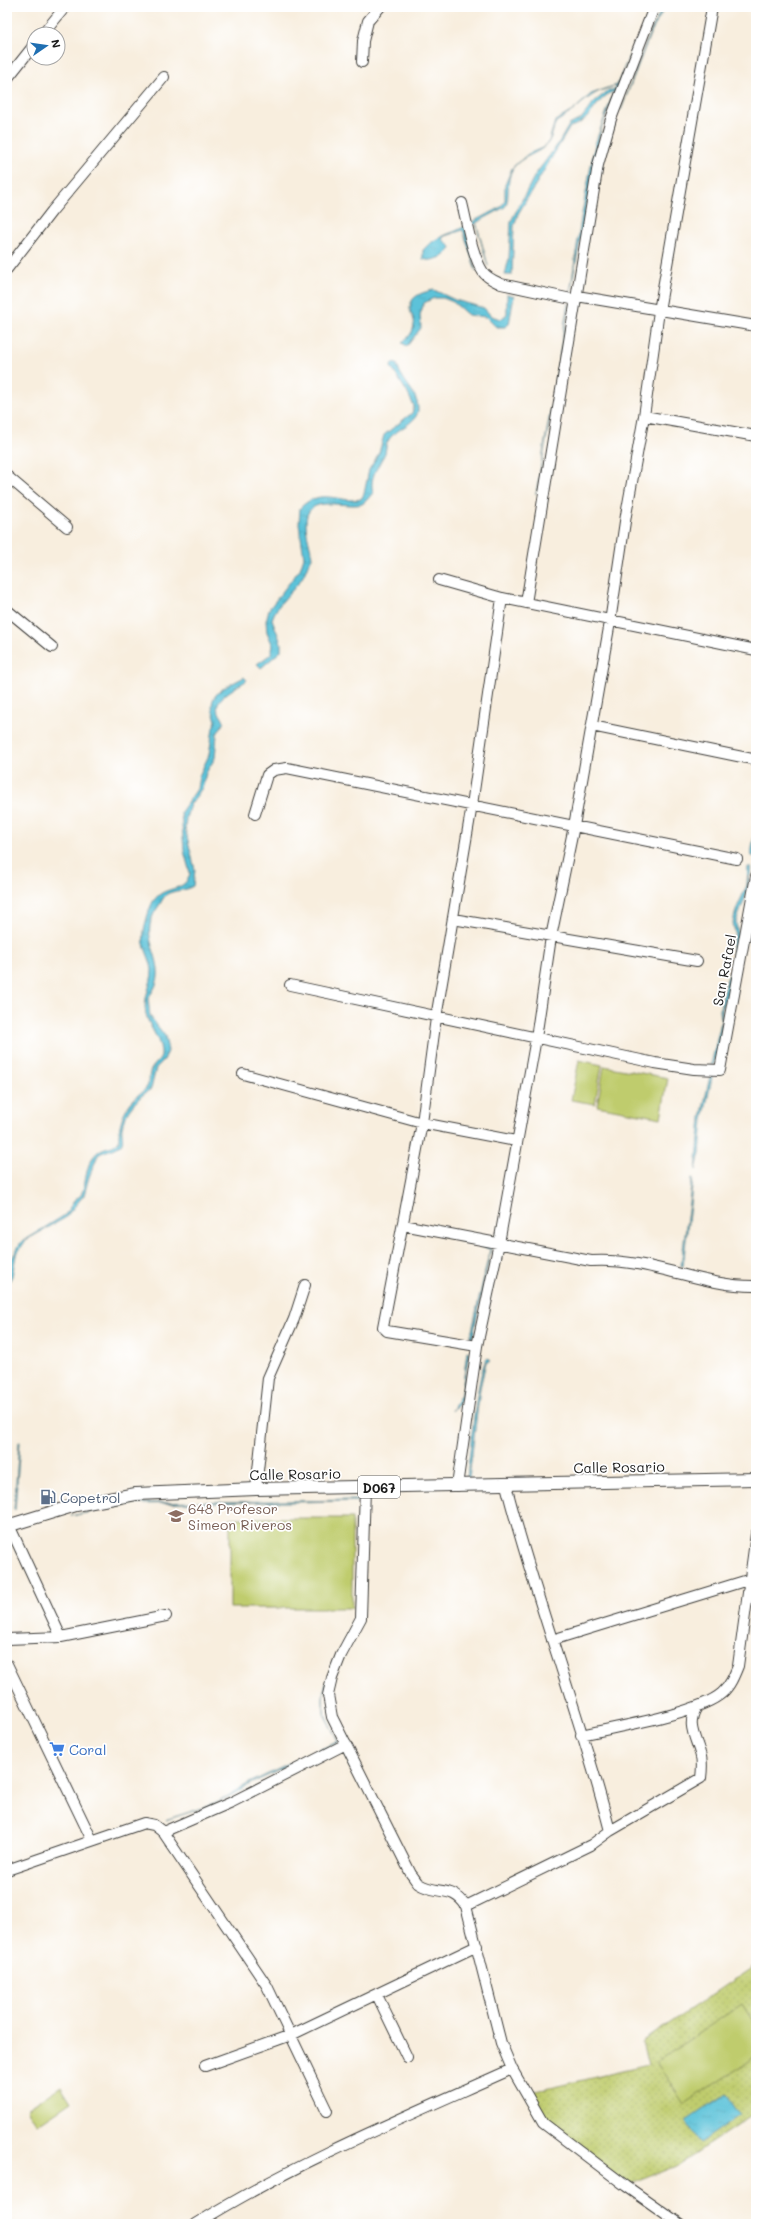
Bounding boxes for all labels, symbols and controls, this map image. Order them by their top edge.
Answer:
north arrow [26,26,66,66]
text: N [48,38,64,49]
street label: San Rafael [708,932,740,1008]
street label: Calle Rosario [573,1457,665,1477]
street label: Calle Rosario [249,1464,341,1484]
road number: D067 [358,1476,400,1498]
fuel station icon: Copetrol [39,1488,57,1506]
place label: Copetrol [60,1488,121,1507]
place label: 648 Profesor Simeon Riveros [188,1499,292,1534]
school or university icon: 648 Profesor Simeon Riveros [167,1507,185,1525]
supermarket icon: Coral [48,1740,66,1758]
place label: Coral [69,1740,107,1759]

